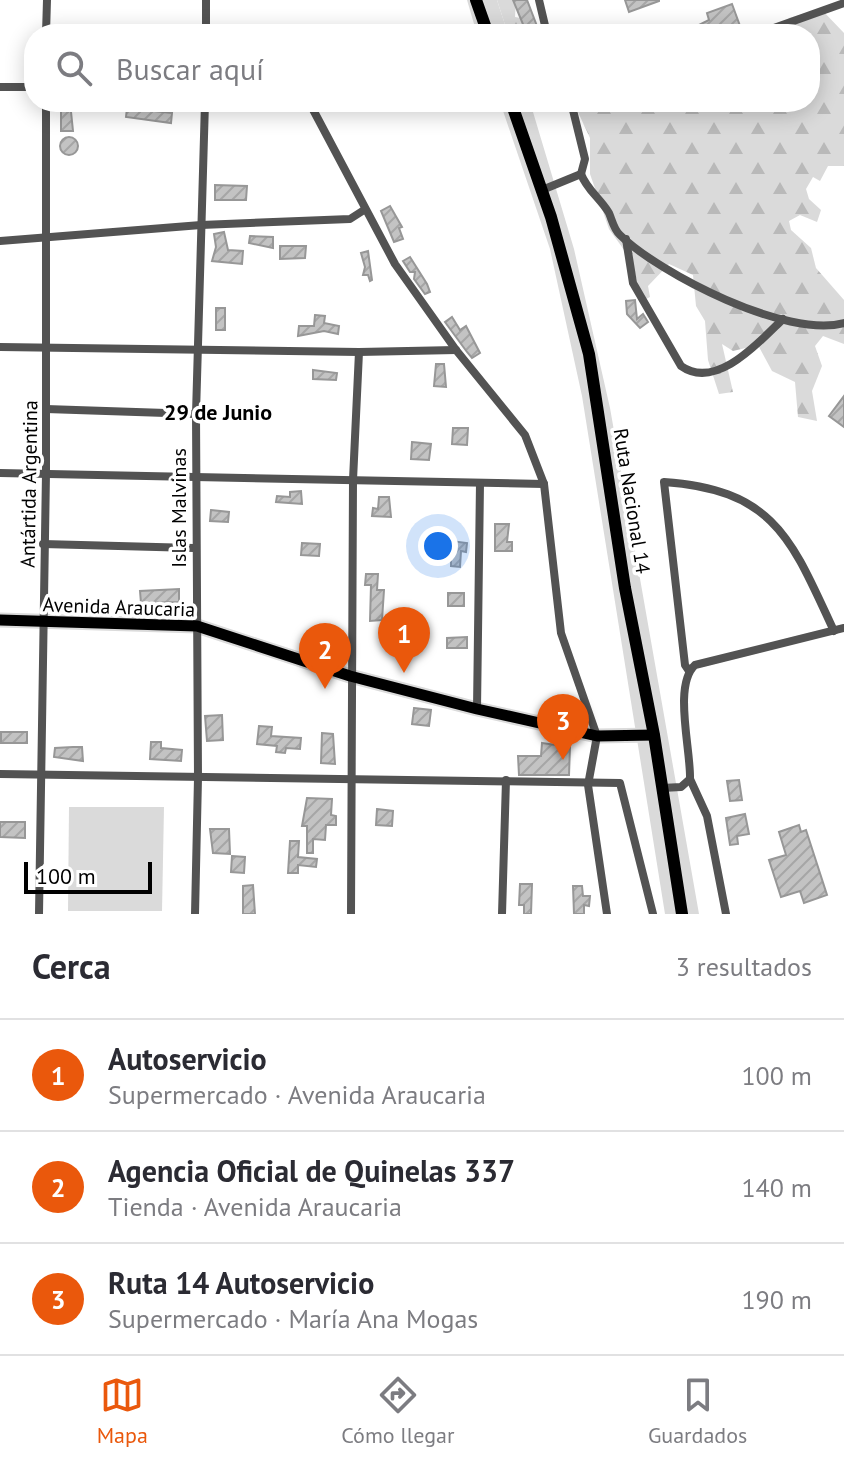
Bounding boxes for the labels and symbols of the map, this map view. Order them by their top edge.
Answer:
district label: 29 de Junio [164,398,272,426]
street label: Antártida Argentina [15,400,43,568]
street label: Ruta Nacional 14 [608,426,656,576]
street label: Islas Malvinas [166,448,192,568]
your location [418,526,458,566]
street label: Avenida Araucaria [42,591,196,623]
pin: 1 [378,607,430,673]
pin: 2 [299,623,351,689]
pin: 3 [537,694,589,760]
scale bar [24,858,152,894]

